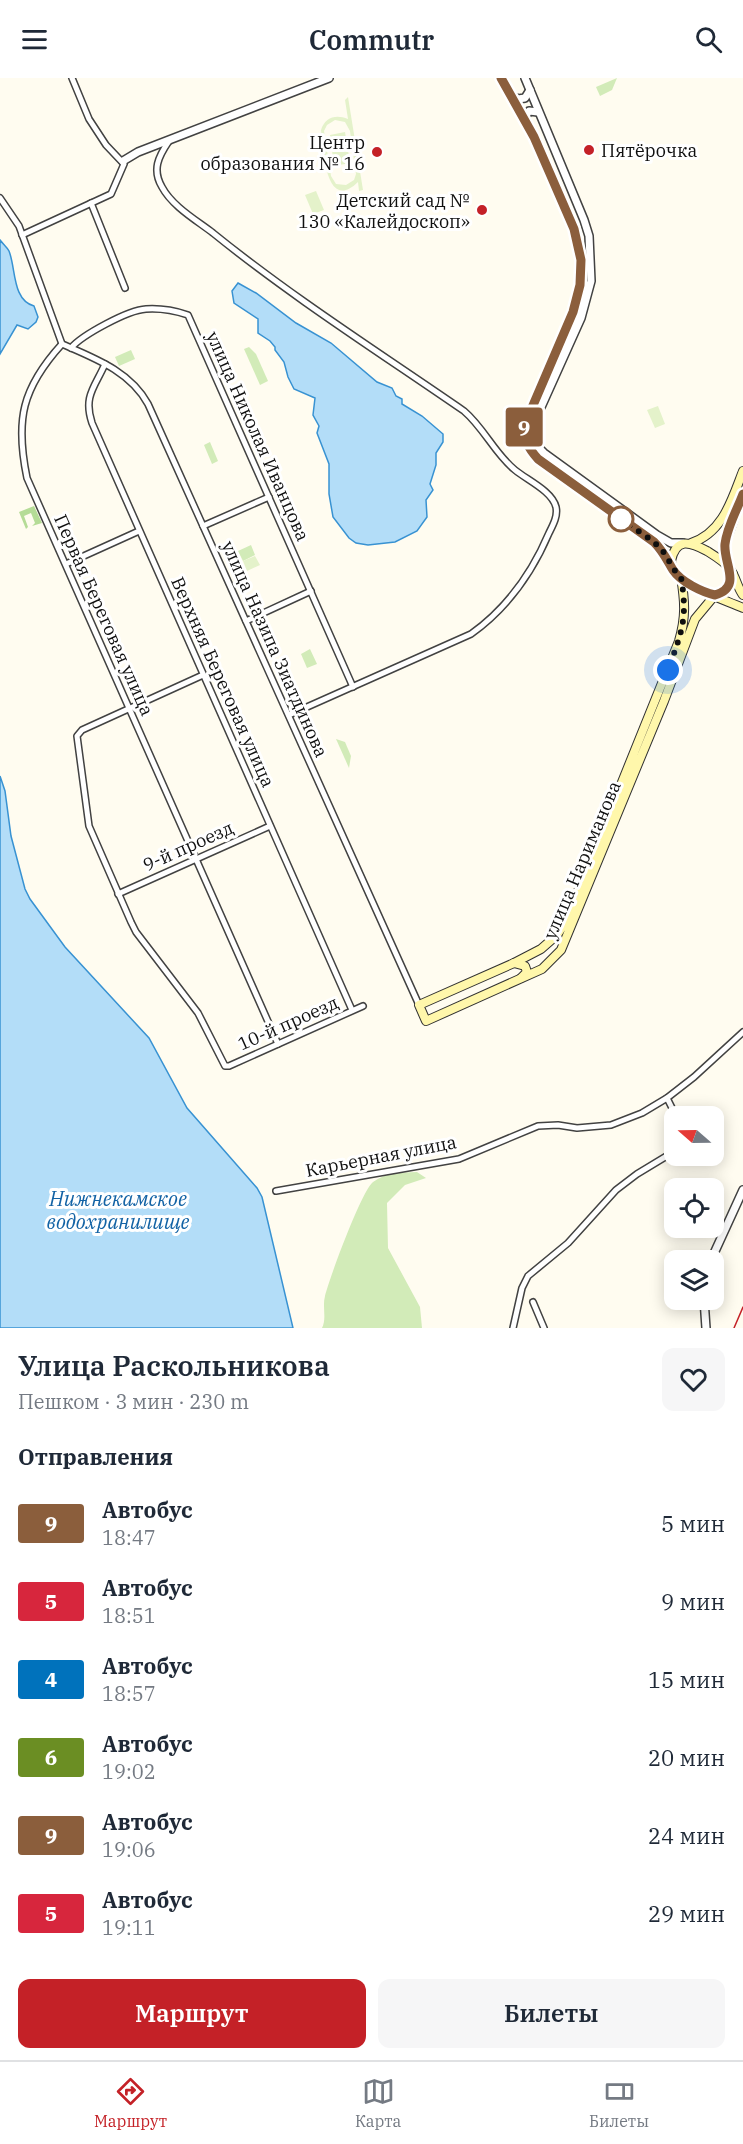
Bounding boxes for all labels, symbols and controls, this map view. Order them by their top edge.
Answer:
text: Commutr [309,22,434,57]
icon: menu [18,23,51,56]
icon: search [692,23,725,56]
place label: Центр образования № 16 [200,131,365,175]
place label: Пятёрочка [601,139,697,162]
marker: Пятёрочка [582,143,596,157]
marker: Центр образования № 16 [370,145,384,159]
place label: Детский сад № 130 «Калейдоскоп» [298,189,470,233]
marker: Детский сад № 130 «Калейдоскоп» [475,203,489,217]
street label: улица Николая Иванцова [201,328,315,545]
line badge: 9 [504,408,544,446]
text: 9 [518,413,530,441]
unlabelled marker [608,506,634,532]
street label: Первая Береговая улица [49,511,159,719]
street label: улица Назипа Зиатдинова [217,537,333,761]
street label: Верхняя Береговая улица [166,573,280,791]
your location [653,655,683,685]
street label: улица Нариманова [538,777,626,943]
street label: 9-й проезд [139,816,237,876]
street label: 10-й проезд [234,991,342,1055]
north arrow [664,1106,724,1166]
map controls [664,1106,724,1310]
street label: Карьерная улица [304,1130,459,1182]
button: locate [664,1178,724,1238]
water label: Нижнекамское водохранилище [47,1185,190,1235]
button: layers [664,1250,724,1310]
text: Улица Раскольникова [18,1347,330,1384]
button: heart [662,1348,725,1411]
text: Пешком · 3 мин · 230 m [18,1388,249,1415]
text: Отправления [18,1442,173,1471]
text: Автобус [102,1495,193,1524]
text: 9 [45,1509,57,1537]
text: 5 мин [661,1509,725,1538]
text: 18:47 [102,1524,156,1551]
text: Автобус [102,1573,193,1602]
text: 5 [45,1587,57,1615]
text: 9 мин [661,1587,725,1616]
text: 18:51 [102,1602,156,1629]
text: Автобус [102,1651,193,1680]
text: 4 [45,1665,57,1693]
text: 15 мин [648,1665,725,1694]
text: 18:57 [102,1680,156,1707]
text: Автобус [102,1729,193,1758]
text: 6 [45,1743,57,1771]
text: 20 мин [648,1743,725,1772]
text: 19:02 [102,1758,156,1785]
text: Автобус [102,1807,193,1836]
text: 9 [45,1821,57,1849]
text: 24 мин [648,1821,725,1850]
text: 19:06 [102,1836,156,1863]
text: Автобус [102,1885,193,1914]
text: 5 [45,1899,57,1927]
text: 29 мин [648,1899,725,1928]
text: 19:11 [102,1914,156,1941]
button: Маршрут [18,1979,366,2048]
button: Билеты [378,1979,725,2048]
tab: Маршрут [94,2075,167,2131]
tab: Карта [355,2075,401,2131]
tab: Билеты [589,2075,649,2131]

